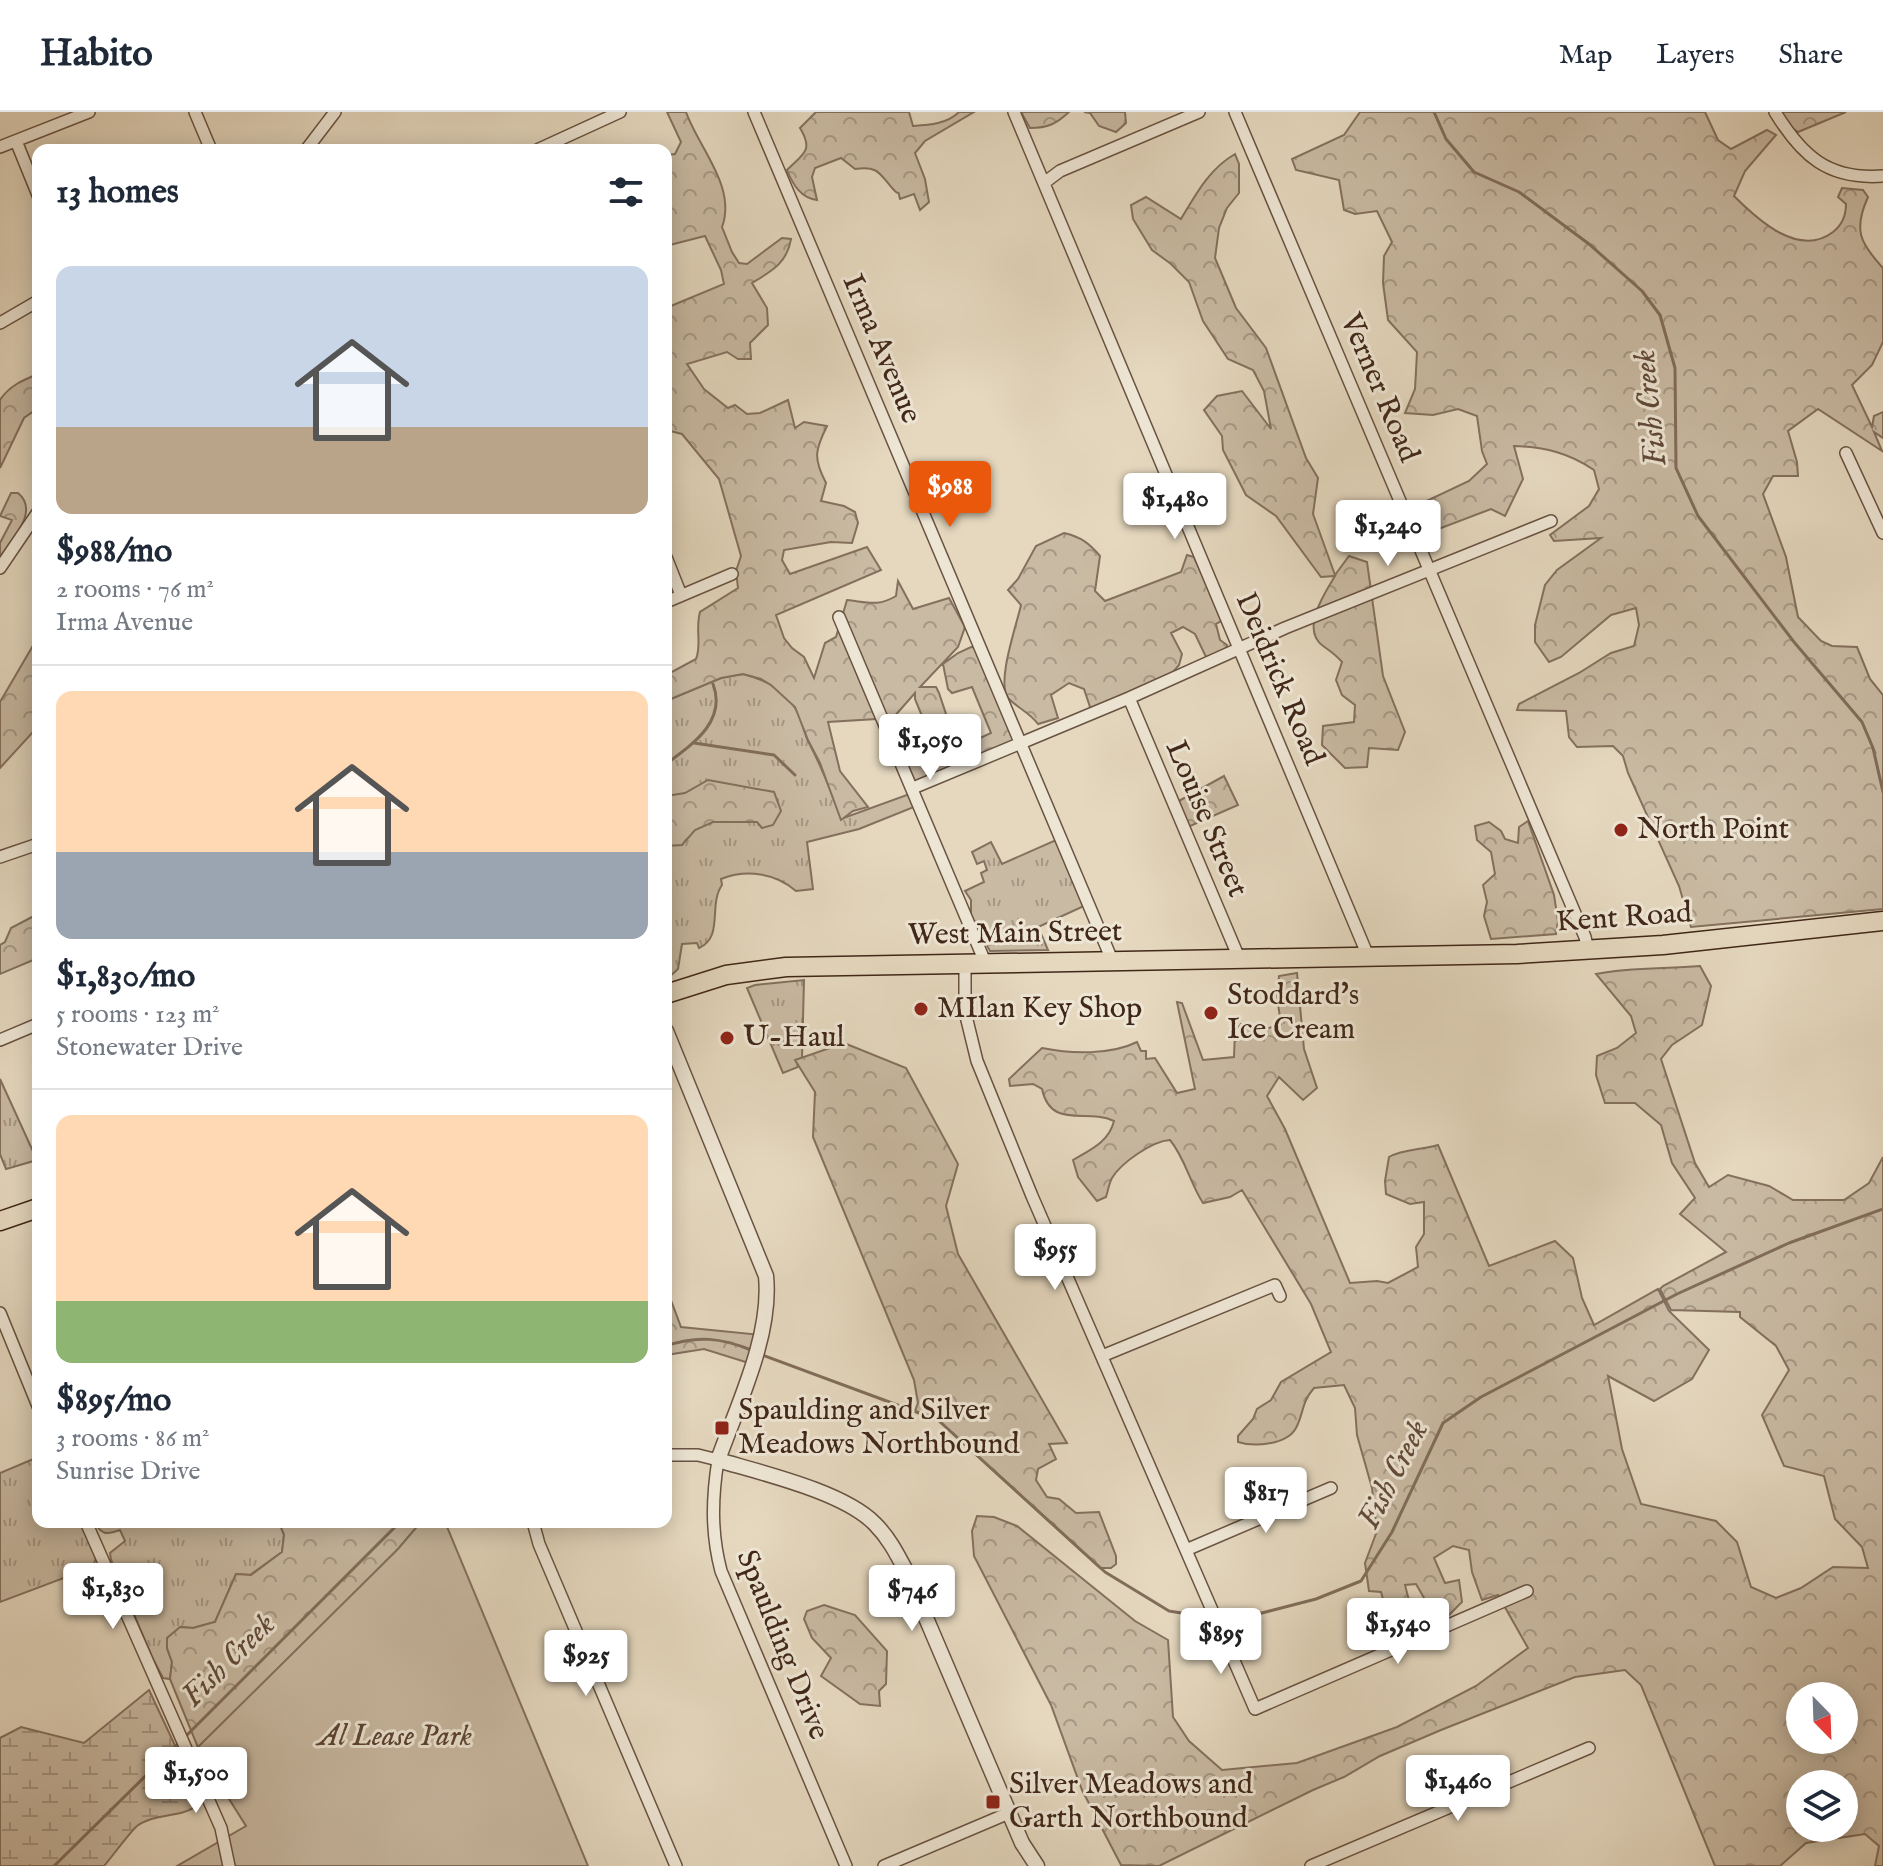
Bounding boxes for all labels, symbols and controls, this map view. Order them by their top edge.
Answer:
text: Habito [40,31,153,79]
text: Map [1559,38,1612,73]
text: Layers [1656,38,1735,73]
text: Share [1779,38,1843,73]
icon: filters [604,170,648,214]
text: 13 homes [56,171,179,214]
street label: Irma Avenue [833,269,929,429]
street label: Verner Road [1330,307,1428,469]
icon: home [280,318,424,462]
water label: Fish Creek [1624,348,1677,468]
pin: $988 [903,461,997,529]
text: $988 [927,470,973,503]
pin: $1,480 [1110,473,1240,541]
text: $1,480 [1141,482,1209,515]
pin: $1,240 [1323,500,1453,568]
text: $1,240 [1354,509,1422,542]
text: $988/mo [56,530,172,573]
text: 2 rooms · 76 m² [56,573,214,606]
street label: Deidrick Road [1226,587,1333,772]
text: Irma Avenue [56,606,193,639]
pin: $1,050 [865,714,995,782]
text: $1,050 [897,723,963,756]
street label: Louise Street [1156,735,1256,903]
icon: home [280,743,424,887]
place label: North Point [1637,811,1789,849]
marker: North Point [1612,821,1630,839]
street label: Kent Road [1555,894,1694,942]
street label: West Main Street [907,913,1123,955]
text: $1,830/mo [56,955,195,998]
place label: Stoddard's Ice Cream [1227,977,1359,1049]
place label: MIlan Key Shop [937,990,1142,1028]
text: 5 rooms · 123 m² [56,998,220,1031]
marker: MIlan Key Shop [912,1000,930,1018]
marker: Stoddard's Ice Cream [1202,1004,1220,1022]
place label: U-Haul [743,1019,846,1057]
marker: U-Haul [718,1029,736,1047]
text: Stonewater Drive [56,1031,243,1064]
icon: home [280,1167,424,1311]
pin: $955 [1008,1224,1102,1292]
text: $955 [1033,1233,1077,1266]
text: $895/mo [56,1379,171,1422]
place label: Spaulding and Silver Meadows Northbound [738,1392,1020,1464]
water label: Fish Creek [1349,1414,1439,1536]
marker: Spaulding and Silver Meadows Northbound [713,1419,731,1437]
text: 3 rooms · 86 m² [56,1422,209,1455]
text: Sunrise Drive [56,1455,200,1488]
pin: $817 [1219,1467,1313,1535]
text: $817 [1243,1476,1289,1509]
street label: Spaulding Drive [727,1545,837,1745]
pin: $1,830 [48,1563,178,1631]
pin: $746 [865,1565,959,1633]
text: $1,830 [81,1572,145,1605]
text: $746 [887,1574,937,1607]
pin: $1,540 [1333,1598,1463,1666]
water label: Fish Creek [173,1605,285,1717]
text: $1,540 [1365,1607,1431,1640]
pin: $895 [1174,1608,1268,1676]
text: $895 [1198,1617,1244,1650]
pin: $925 [539,1630,633,1698]
text: $925 [562,1639,610,1672]
north arrow [1786,1682,1858,1754]
map controls [1786,1682,1858,1842]
park label: Al Lease Park [315,1718,472,1756]
pin: $1,500 [131,1747,261,1815]
pin: $1,460 [1393,1755,1523,1823]
text: $1,500 [163,1756,229,1789]
text: $1,460 [1424,1764,1492,1797]
place label: Silver Meadows and Garth Northbound [1009,1766,1254,1838]
button: layers [1786,1770,1858,1842]
marker: Silver Meadows and Garth Northbound [984,1793,1002,1811]

